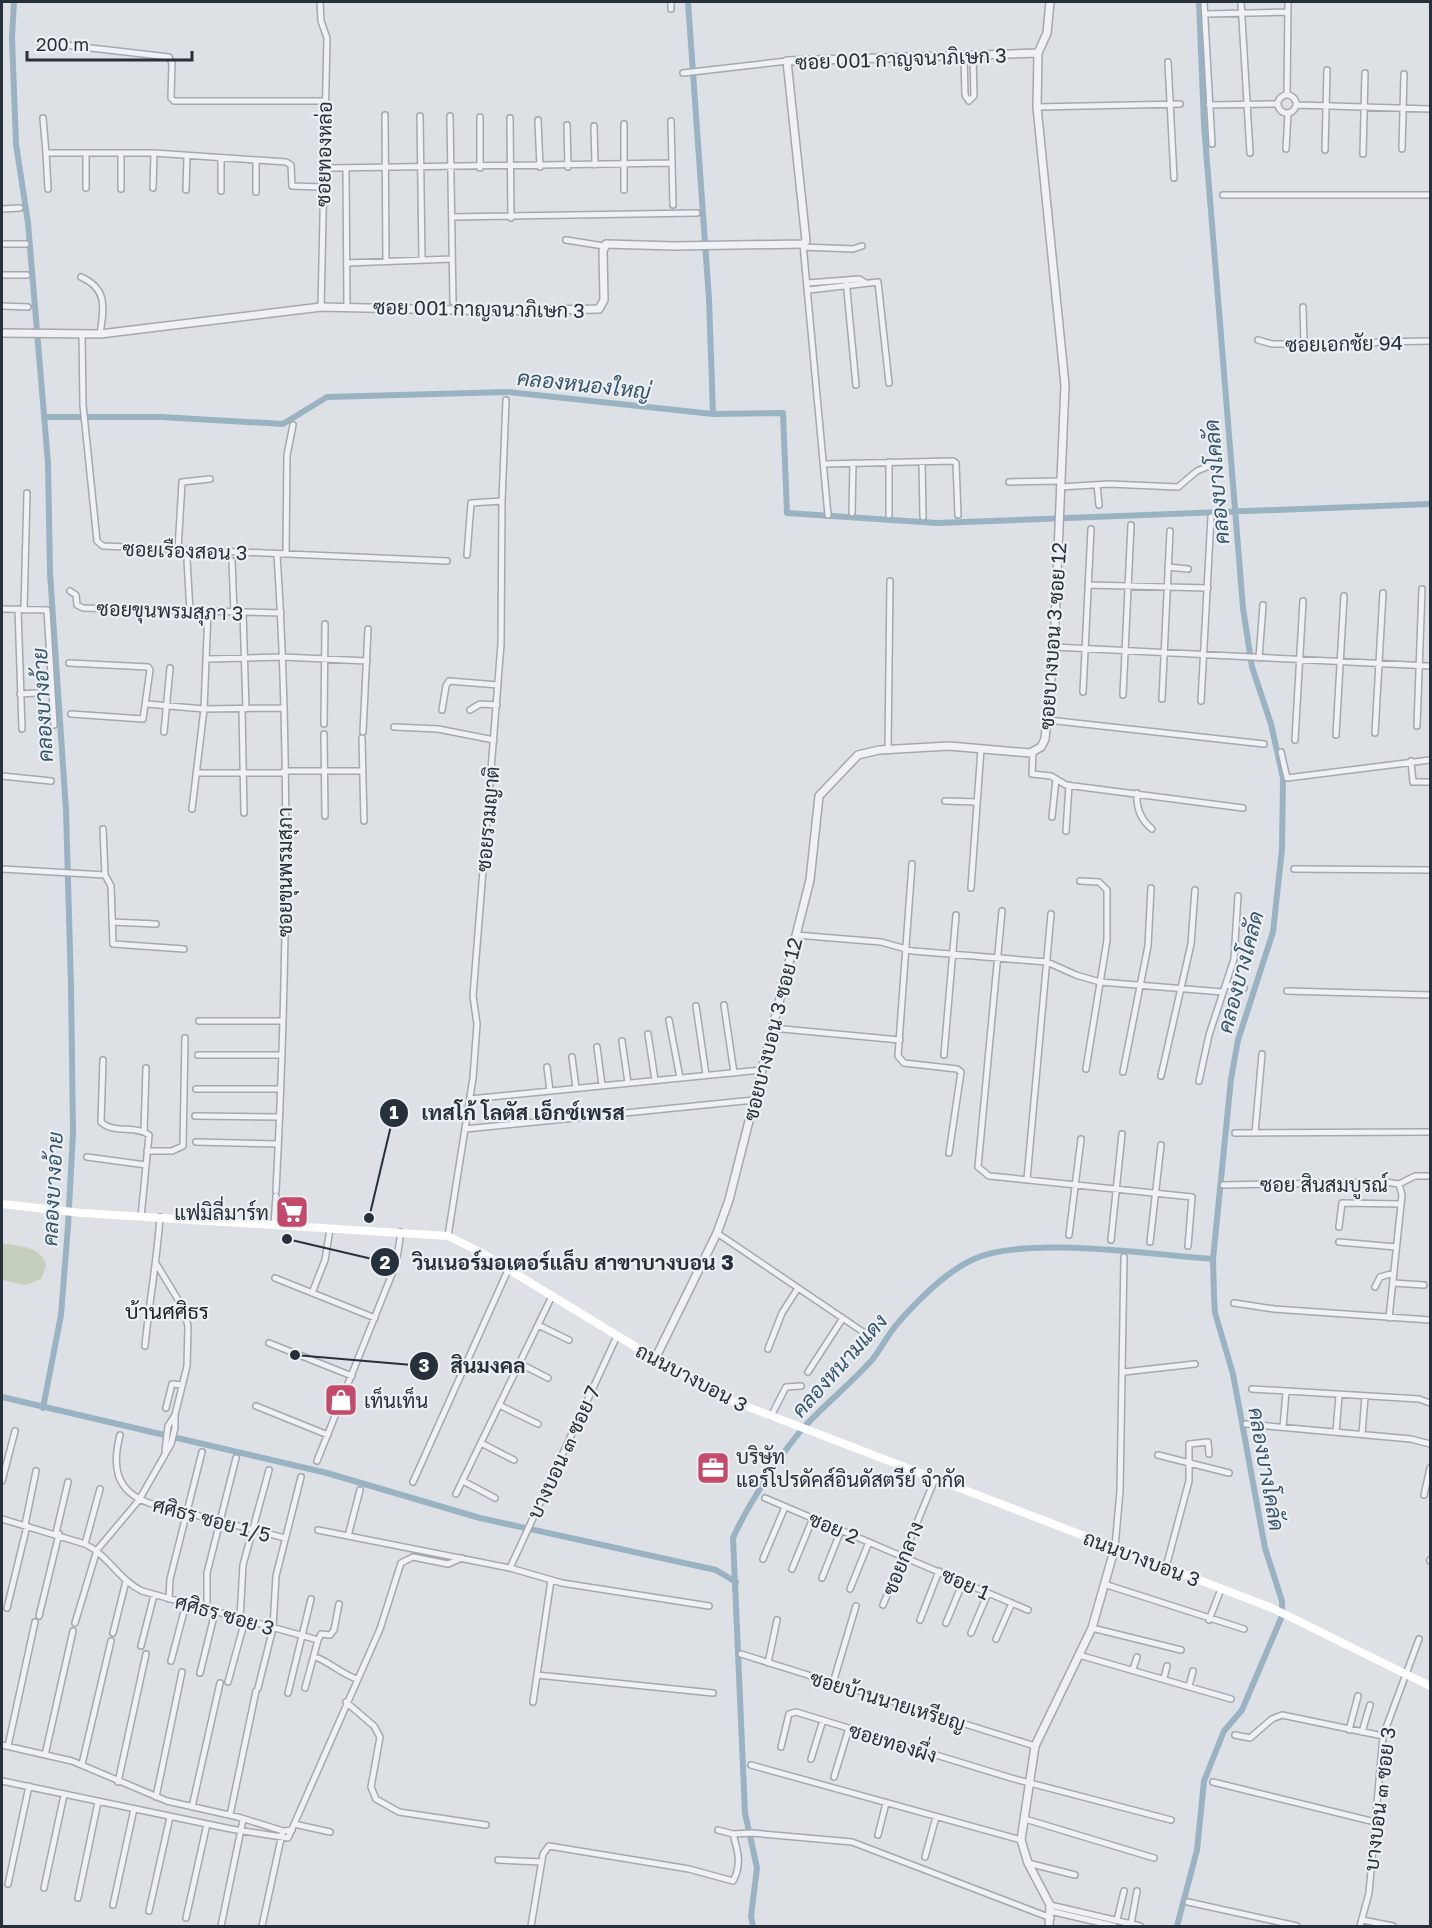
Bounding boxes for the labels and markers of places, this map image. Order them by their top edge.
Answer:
callout: เทสโก้ โลตัส เอ็กซ์เพรส [379,1093,637,1132]
supermarket icon: แฟมิลี่มาร์ท [274,1194,310,1230]
place label: แฟมิลี่มาร์ท [174,1196,269,1224]
callout: วินเนอร์มอเตอร์แล็บ สาขาบางบอน 3 [370,1243,746,1282]
callout: สินมงคล [409,1346,538,1385]
shop icon: เท็นเท็น [323,1382,359,1418]
place label: เท็นเท็น [364,1386,428,1412]
place label: บริษัท แอร์โปรดัคส์อินดัสตรีย์ จำกัด [736,1444,965,1491]
office icon: บริษัท แอร์โปรดัคส์อินดัสตรีย์ จำกัด [695,1450,731,1486]

